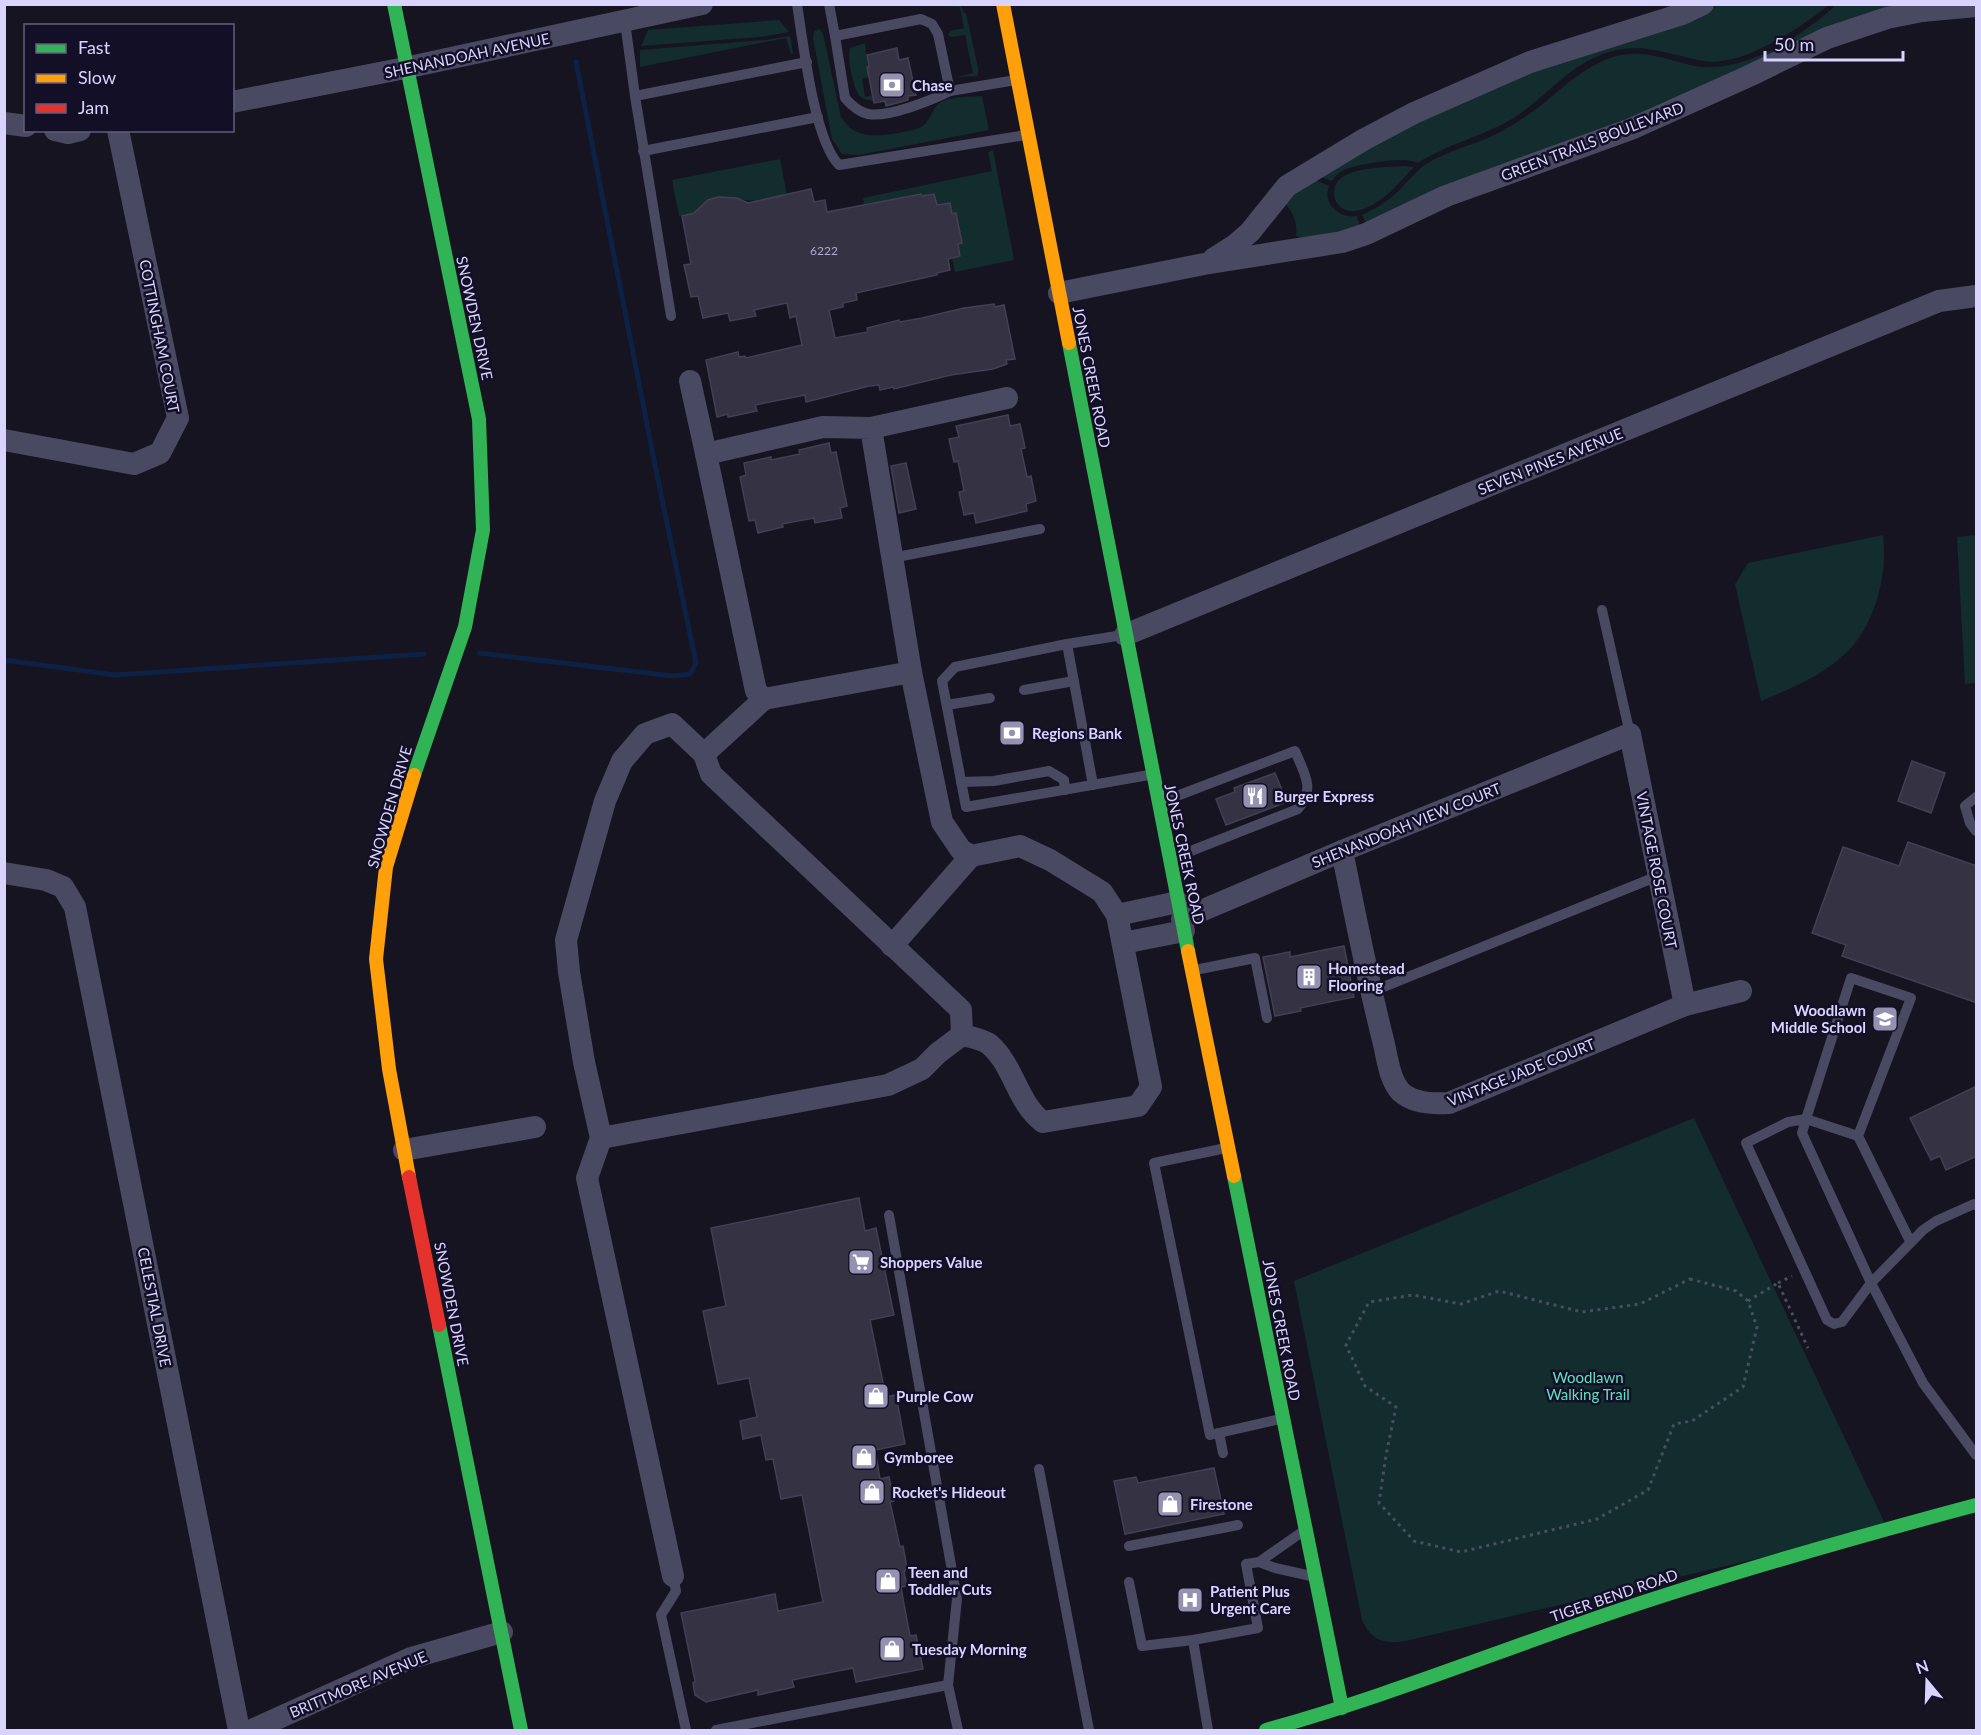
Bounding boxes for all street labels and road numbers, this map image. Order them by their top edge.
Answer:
street label: SHENANDOAH AVENUE [383,29,551,81]
street label: GREEN TRAILS BOULEVARD [1498,98,1686,184]
street label: SNOWDEN DRIVE [453,254,497,382]
street label: COTTINGHAM COURT [136,258,184,414]
street label: JONES CREEK ROAD [1069,305,1115,449]
street label: SEVEN PINES AVENUE [1475,424,1625,498]
street label: SNOWDEN DRIVE [363,744,415,870]
street label: SHENANDOAH VIEW COURT [1309,779,1503,871]
street label: JONES CREEK ROAD [1161,782,1209,926]
street label: VINTAGE ROSE COURT [1633,790,1681,950]
street label: VINTAGE JADE COURT [1445,1034,1598,1110]
street label: SNOWDEN DRIVE [431,1240,473,1368]
street label: CELESTIAL DRIVE [135,1246,175,1368]
street label: JONES CREEK ROAD [1259,1258,1305,1402]
street label: TIGER BEND ROAD [1548,1565,1680,1625]
street label: BRITTMORE AVENUE [287,1647,429,1721]

